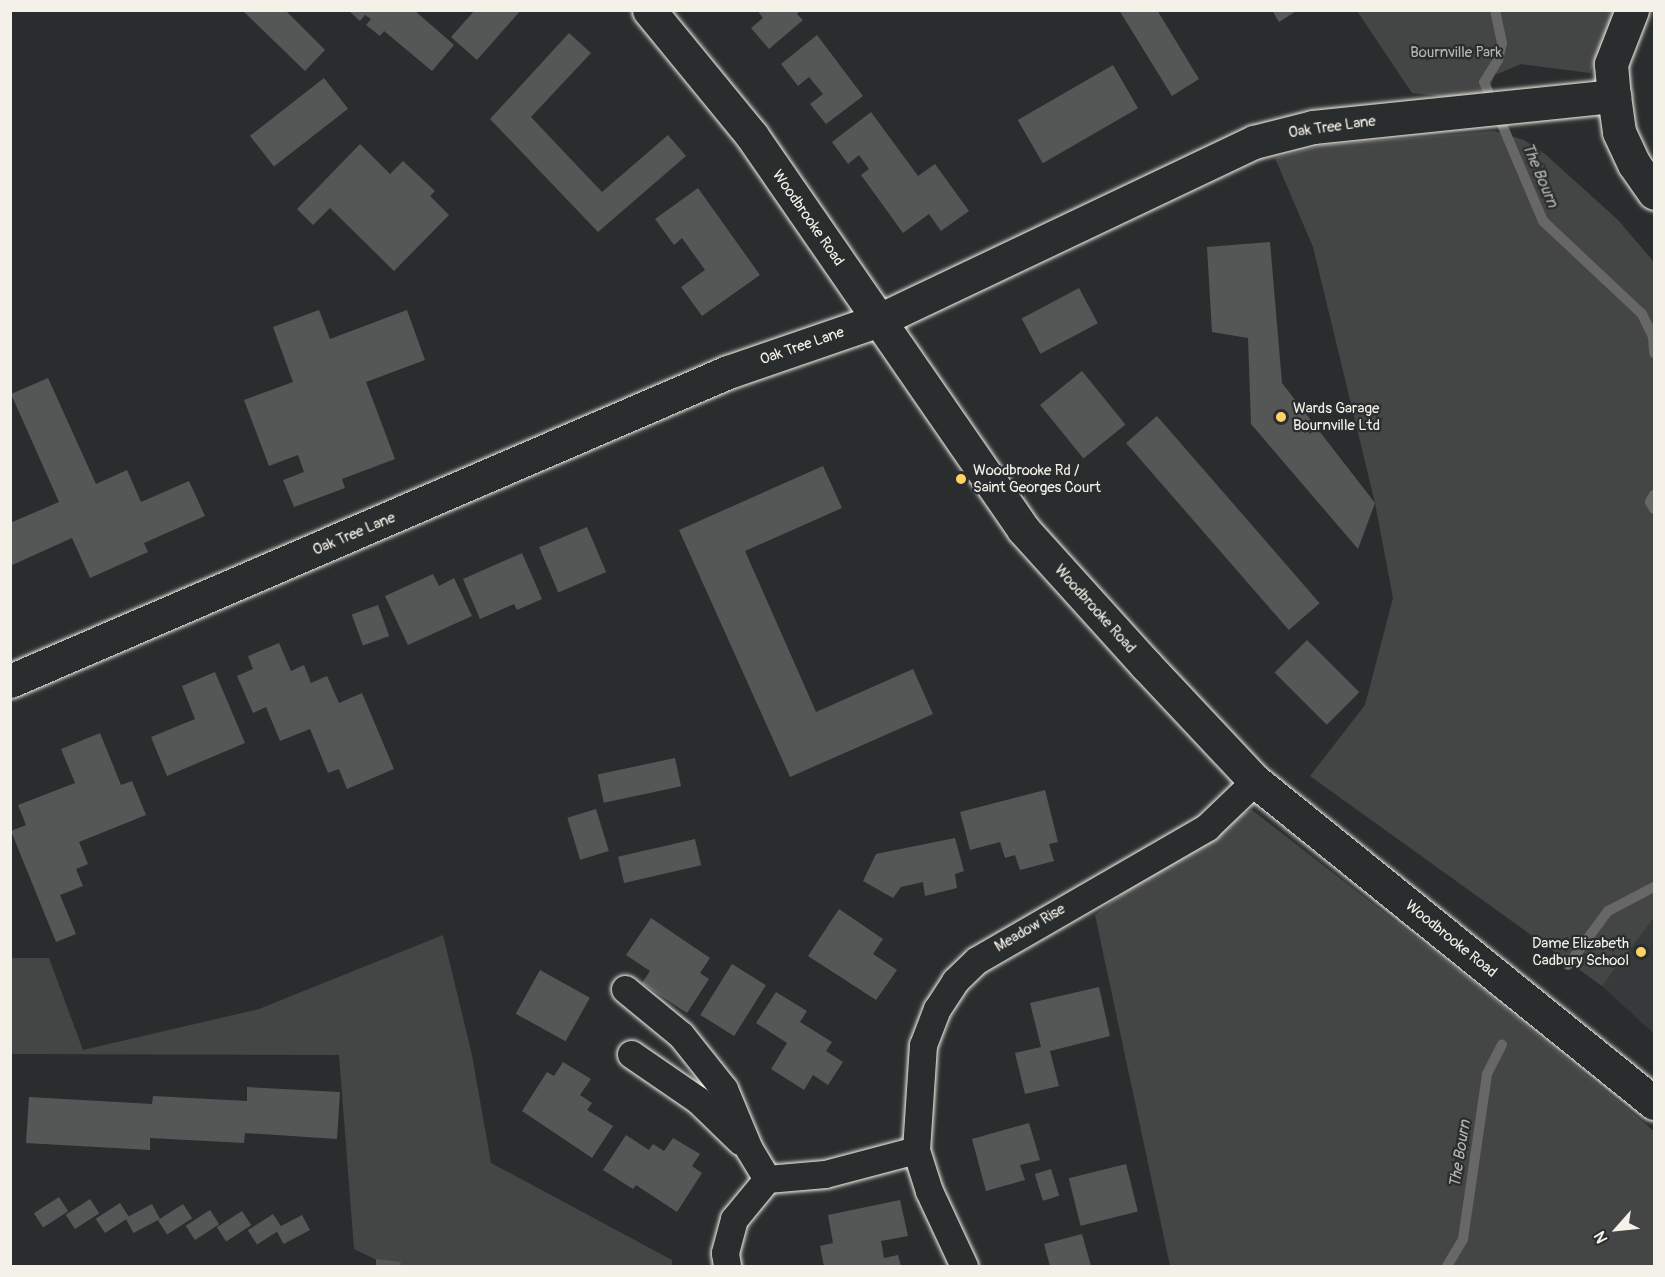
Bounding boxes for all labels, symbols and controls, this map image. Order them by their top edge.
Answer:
park label: Bournville Park [1410,44,1502,62]
street label: Oak Tree Lane [1287,112,1377,142]
water label: The Bourn [1518,140,1562,210]
street label: Woodbrooke Road [768,167,848,269]
street label: Oak Tree Lane [758,323,846,369]
place label: Wards Garage Bournville Ltd [1293,399,1380,434]
marker: Wards Garage Bournville Ltd [1274,410,1288,424]
place label: Woodbrooke Rd / Saint Georges Court [973,461,1101,496]
marker: Woodbrooke Rd / Saint Georges Court [954,472,968,486]
street label: Oak Tree Lane [310,509,398,559]
street label: Woodbrooke Road [1051,561,1139,657]
street label: Woodbrooke Road [1402,897,1500,981]
street label: Meadow Rise [992,900,1068,956]
place label: Dame Elizabeth Cadbury School [1532,934,1629,969]
marker: Dame Elizabeth Cadbury School [1634,945,1648,959]
water label: The Bourn [1445,1119,1475,1189]
north arrow [1587,1199,1647,1259]
text: N [1590,1228,1612,1247]

